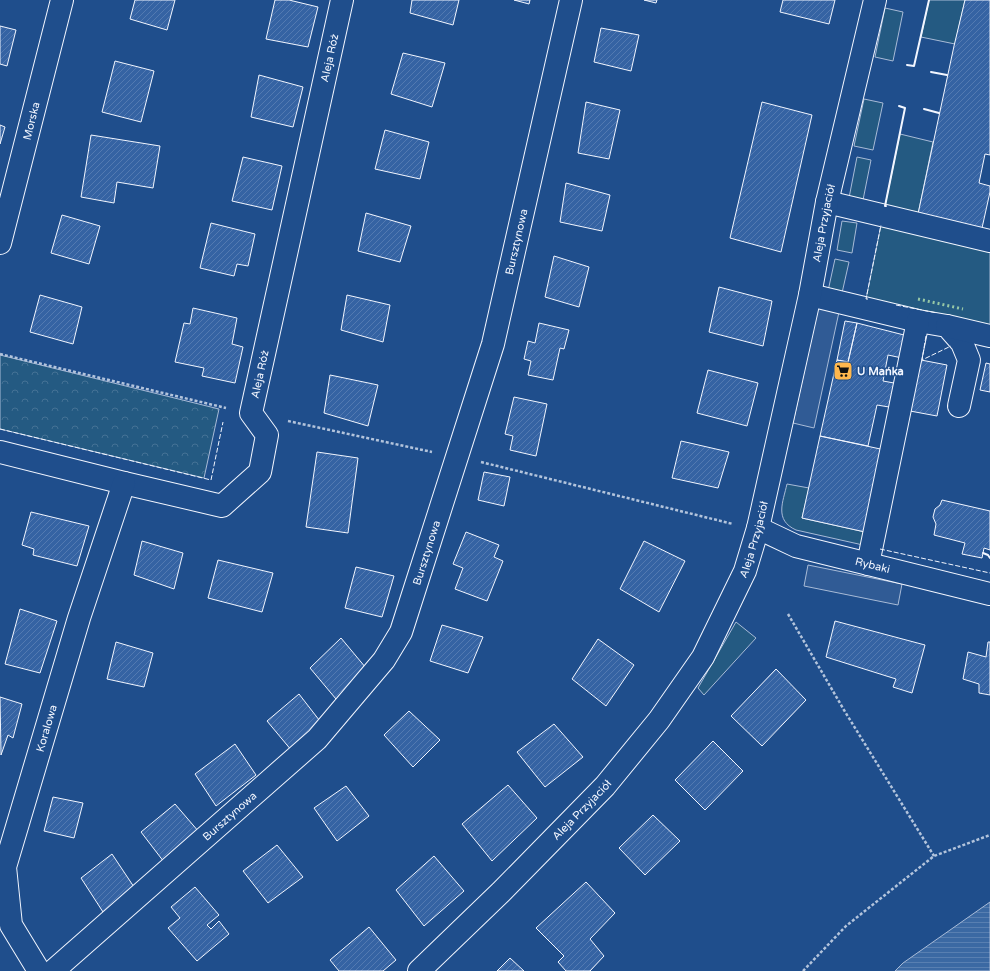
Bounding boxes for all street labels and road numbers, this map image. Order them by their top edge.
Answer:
street label: Aleja Róż [318,32,341,83]
street label: Morska [21,101,43,141]
street label: Aleja Przyjaciół [810,183,838,263]
street label: Bursztynowa [503,207,530,276]
street label: Aleja Róż [248,349,272,400]
street label: Aleja Przyjaciół [737,500,771,580]
street label: Bursztynowa [410,519,443,587]
street label: Rybaki [854,555,891,576]
street label: Koralowa [34,703,60,753]
street label: Aleja Przyjaciół [550,777,614,843]
street label: Bursztynowa [200,789,259,843]

